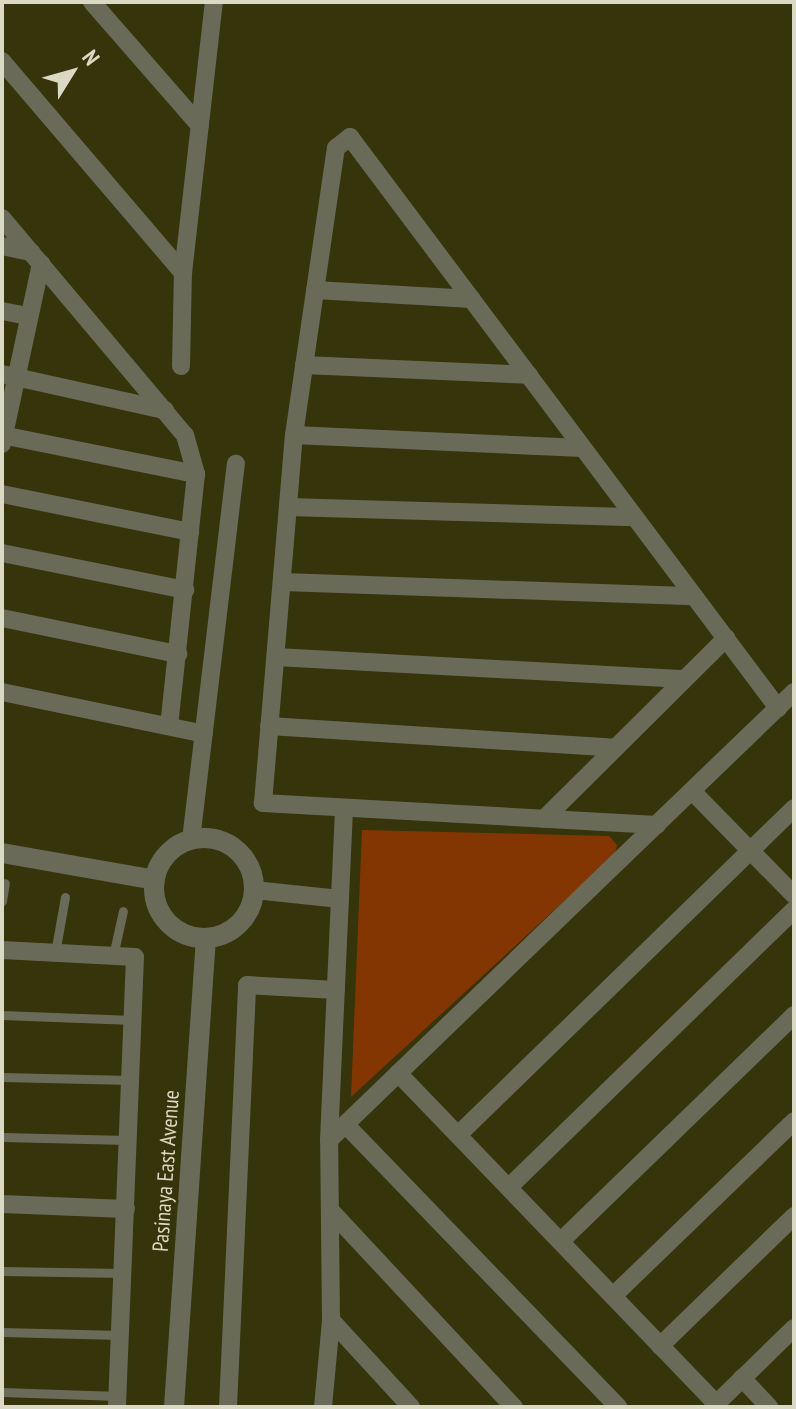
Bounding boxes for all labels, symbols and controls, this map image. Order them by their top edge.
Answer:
north arrow [32,32,112,112]
text: N [76,44,106,71]
street label: Pasinaya East Avenue [147,1089,185,1253]

